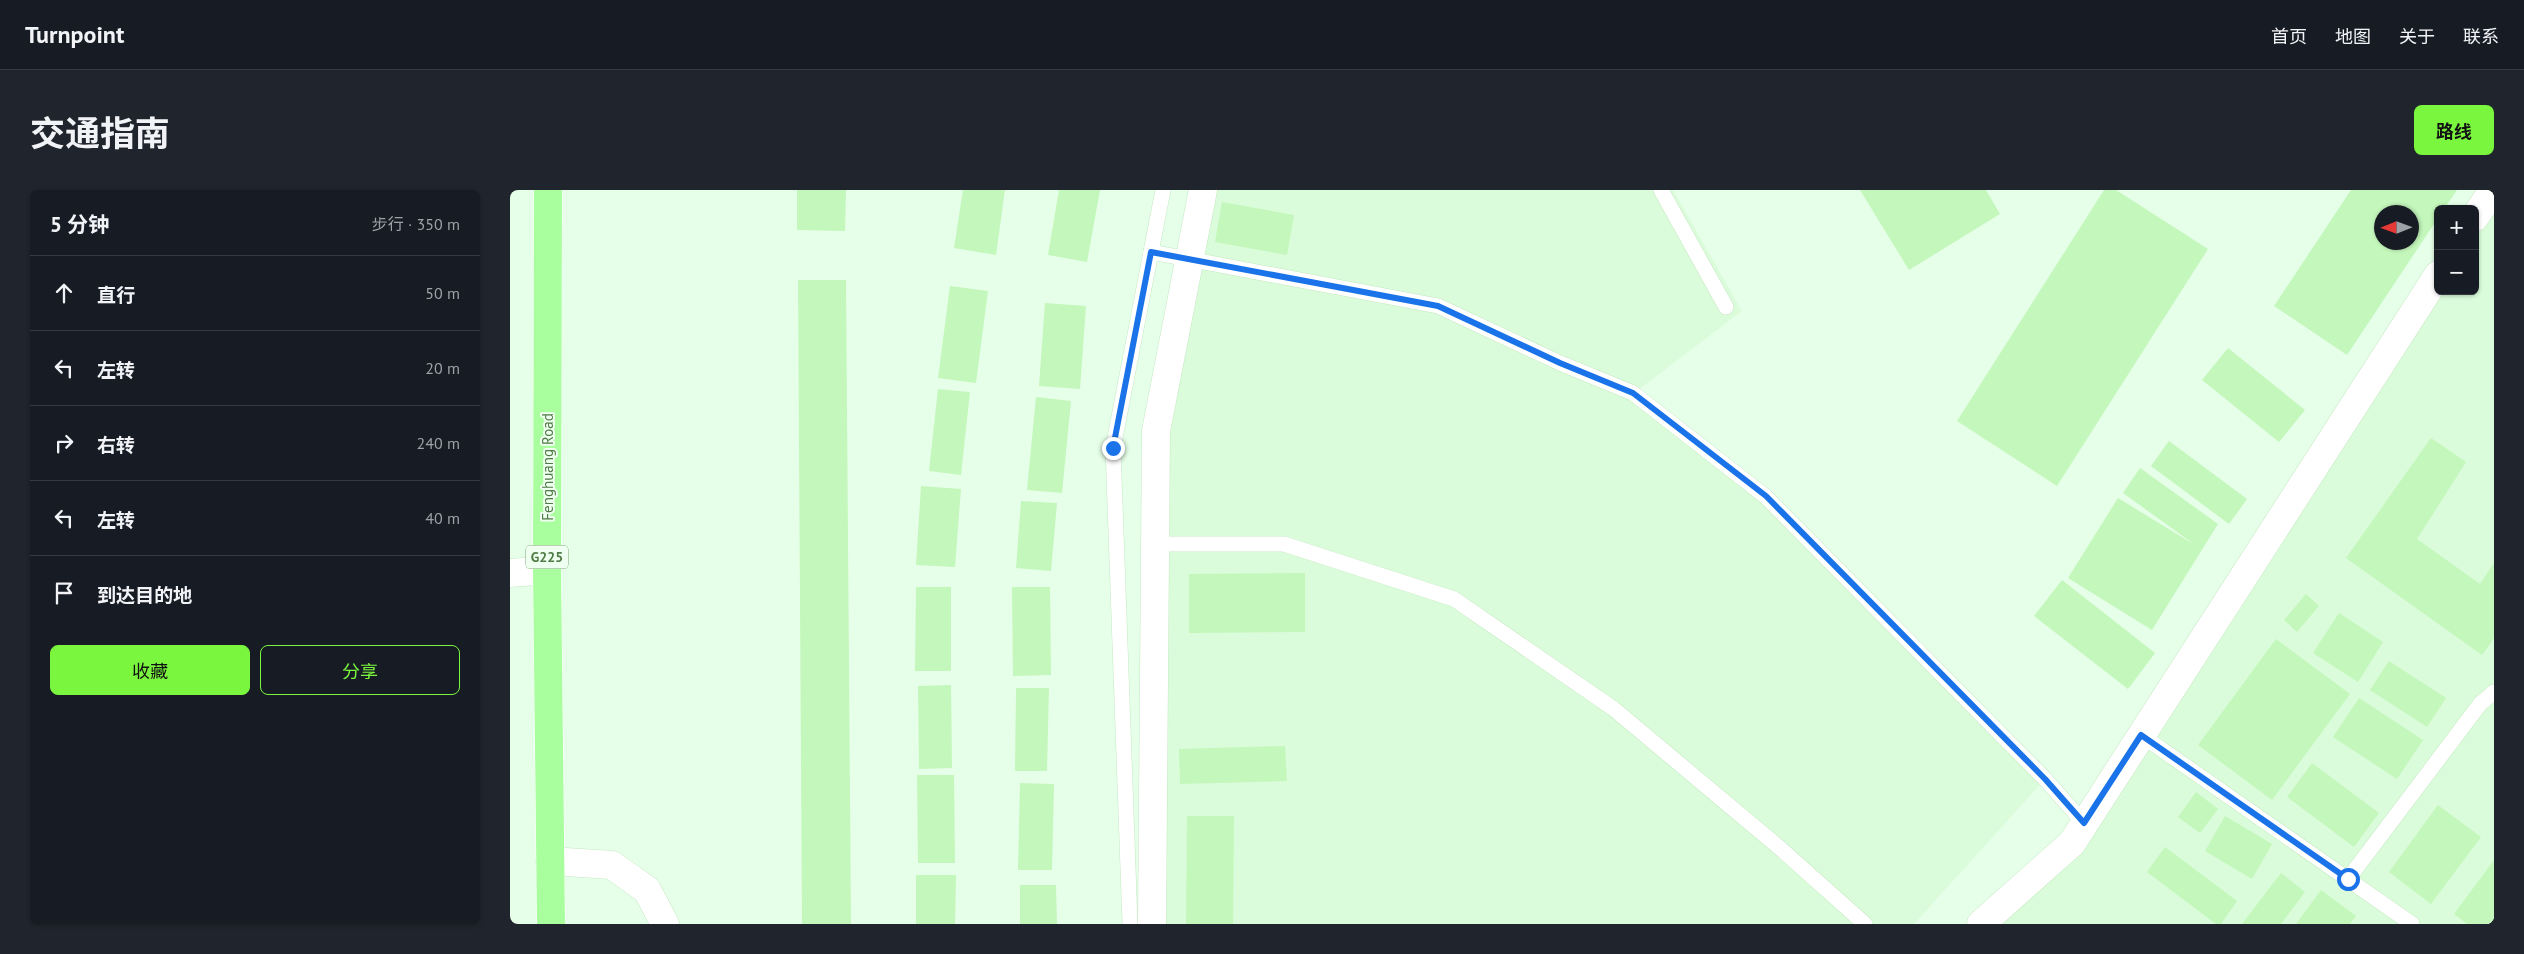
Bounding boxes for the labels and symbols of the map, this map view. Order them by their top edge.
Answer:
north arrow [2374,205,2419,250]
street label: Fenghuang Road [538,413,557,521]
route end [1102,437,1125,460]
road number: G225 [526,546,568,568]
route start [2337,868,2360,891]

